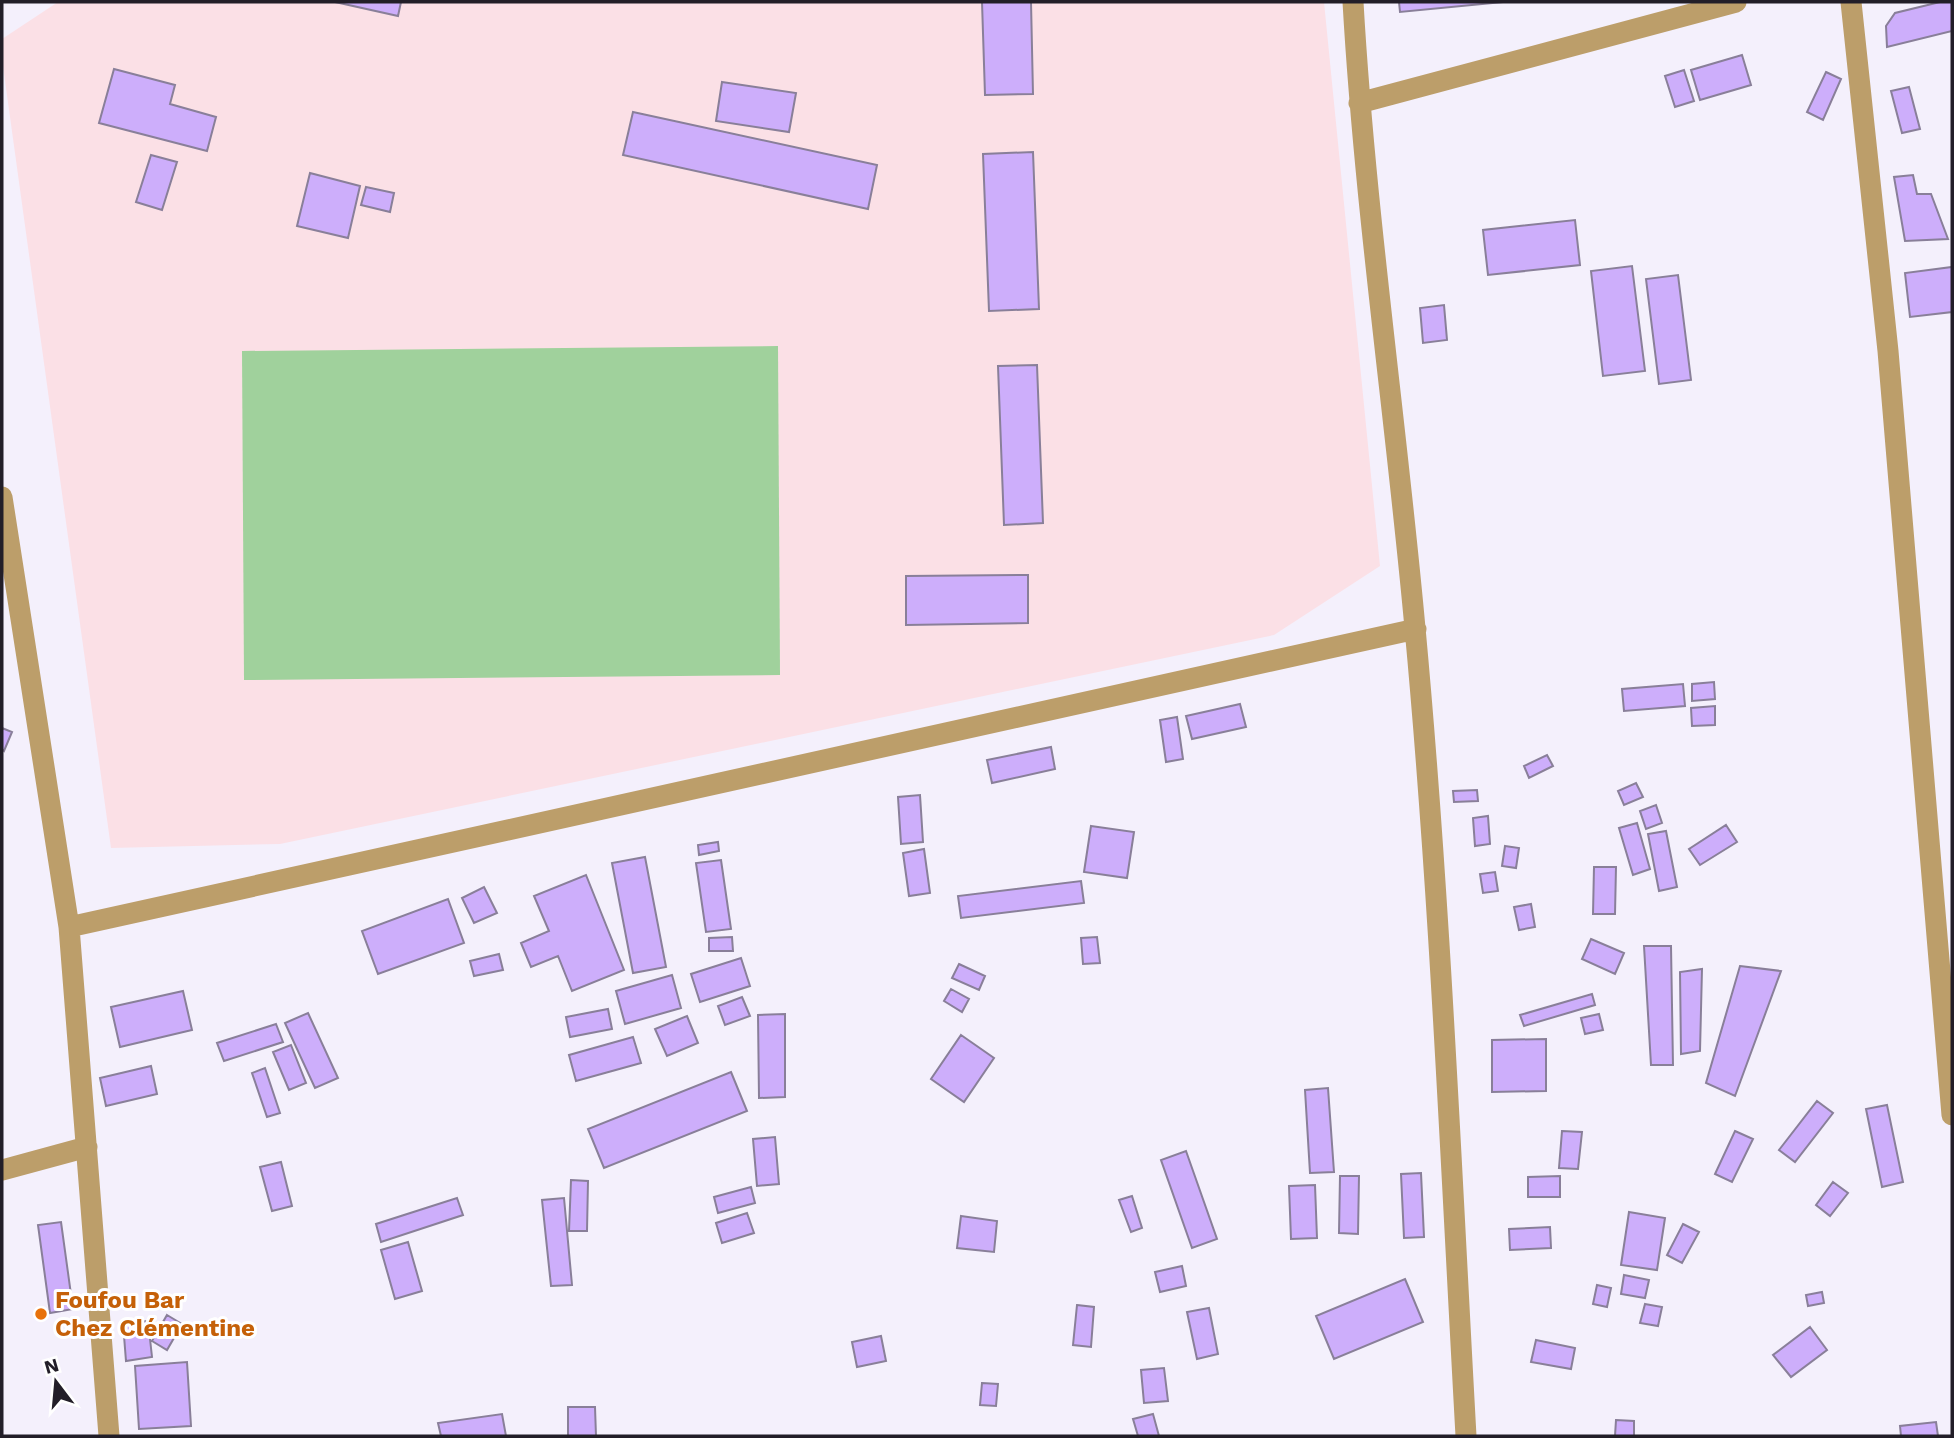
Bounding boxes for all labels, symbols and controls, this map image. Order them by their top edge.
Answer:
place label: Foufou Bar Chez Clémentine [55,1286,255,1342]
marker: Foufou Bar Chez Clémentine [33,1306,49,1322]
north arrow [21,1347,91,1417]
text: N [42,1353,61,1379]

